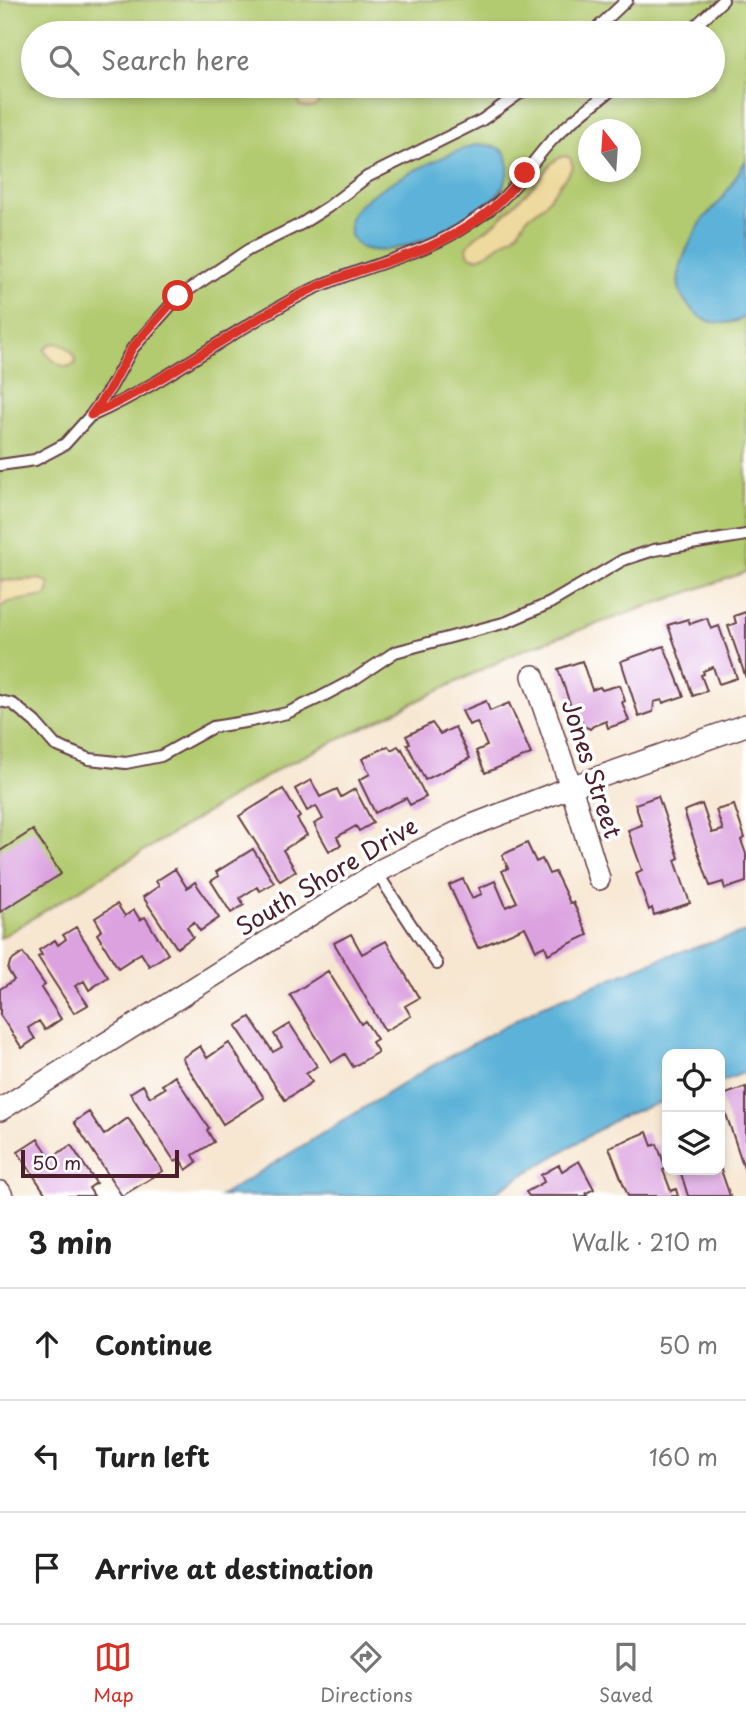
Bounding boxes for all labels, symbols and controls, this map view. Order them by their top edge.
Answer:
search box [21,21,725,98]
text: Search here [101,40,250,79]
icon: search [45,41,83,79]
north arrow [578,119,641,182]
route end [509,157,540,188]
route start [162,280,193,311]
street label: Jones Street [553,694,632,843]
street label: South Shore Drive [228,807,423,944]
map controls [662,1049,725,1175]
button: locate [662,1049,725,1112]
button: layers [662,1112,725,1175]
scale bar [21,1147,178,1179]
text: 50 m [32,1148,81,1176]
text: 3 min [28,1219,113,1264]
text: Walk · 210 m [571,1224,718,1259]
icon: ahead [28,1325,66,1363]
text: Continue [95,1325,212,1364]
text: 50 m [658,1327,718,1362]
icon: left [28,1437,66,1475]
text: Turn left [95,1437,210,1476]
text: 160 m [649,1439,718,1474]
icon: arrive [28,1549,66,1587]
text: Arrive at destination [95,1549,374,1588]
tab: Map [93,1638,134,1708]
tab: Directions [320,1638,413,1708]
tab: Saved [599,1638,653,1708]

